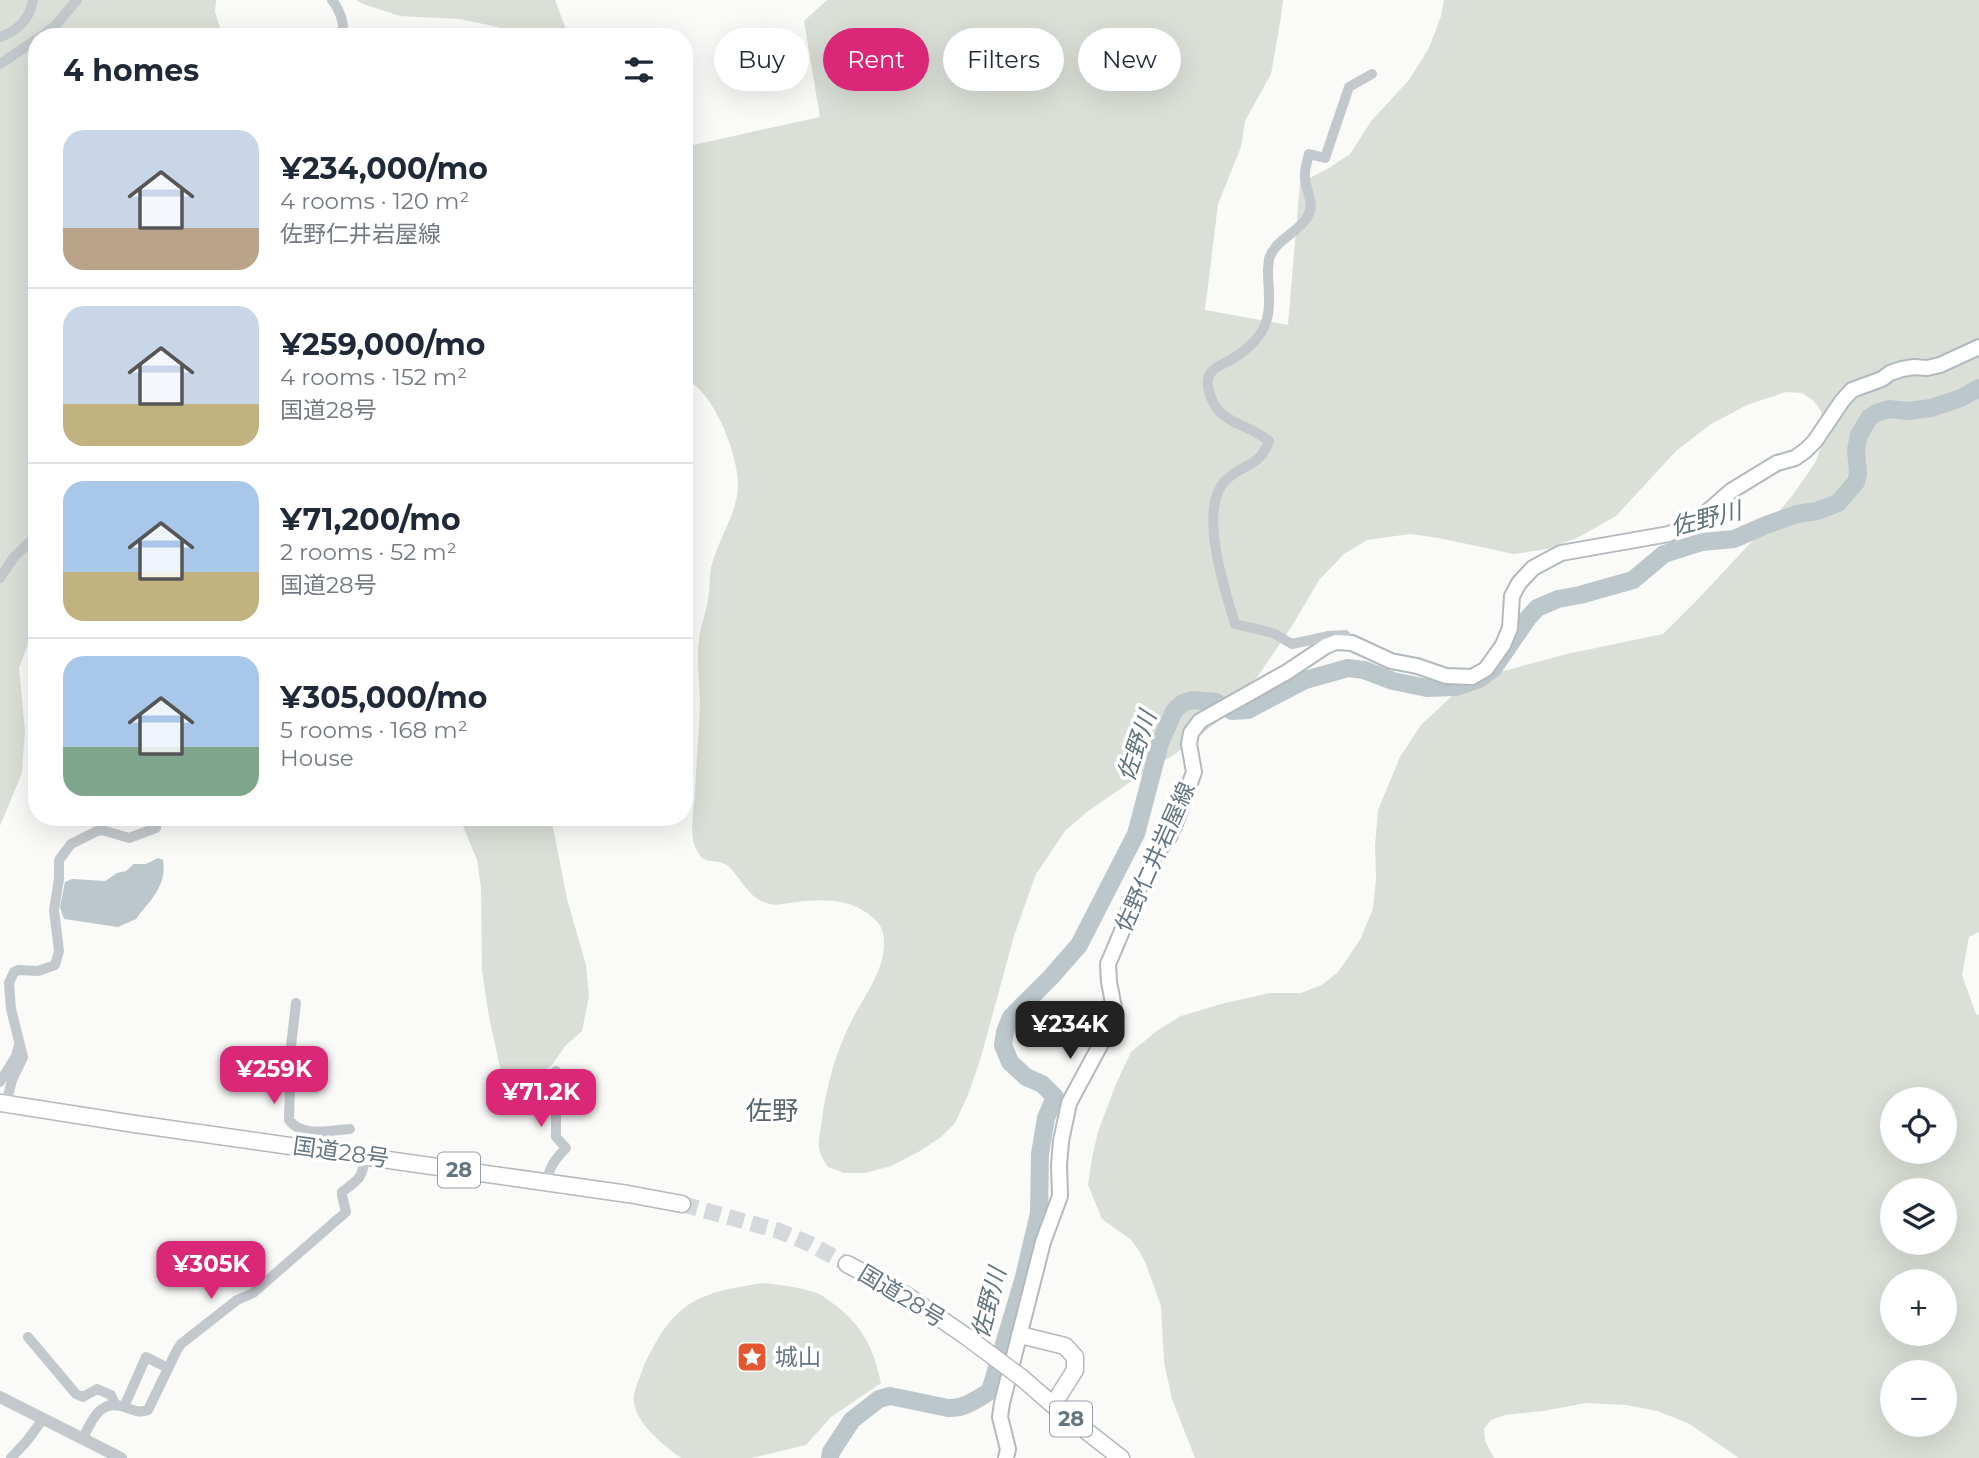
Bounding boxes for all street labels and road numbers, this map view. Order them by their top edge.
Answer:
street label: 佐野仁井岩屋線 [1109,778,1201,936]
street label: 国道28号 [291,1131,391,1173]
road number: 28 [438,1152,480,1188]
street label: 国道28号 [853,1259,951,1333]
road number: 28 [1050,1402,1092,1436]

